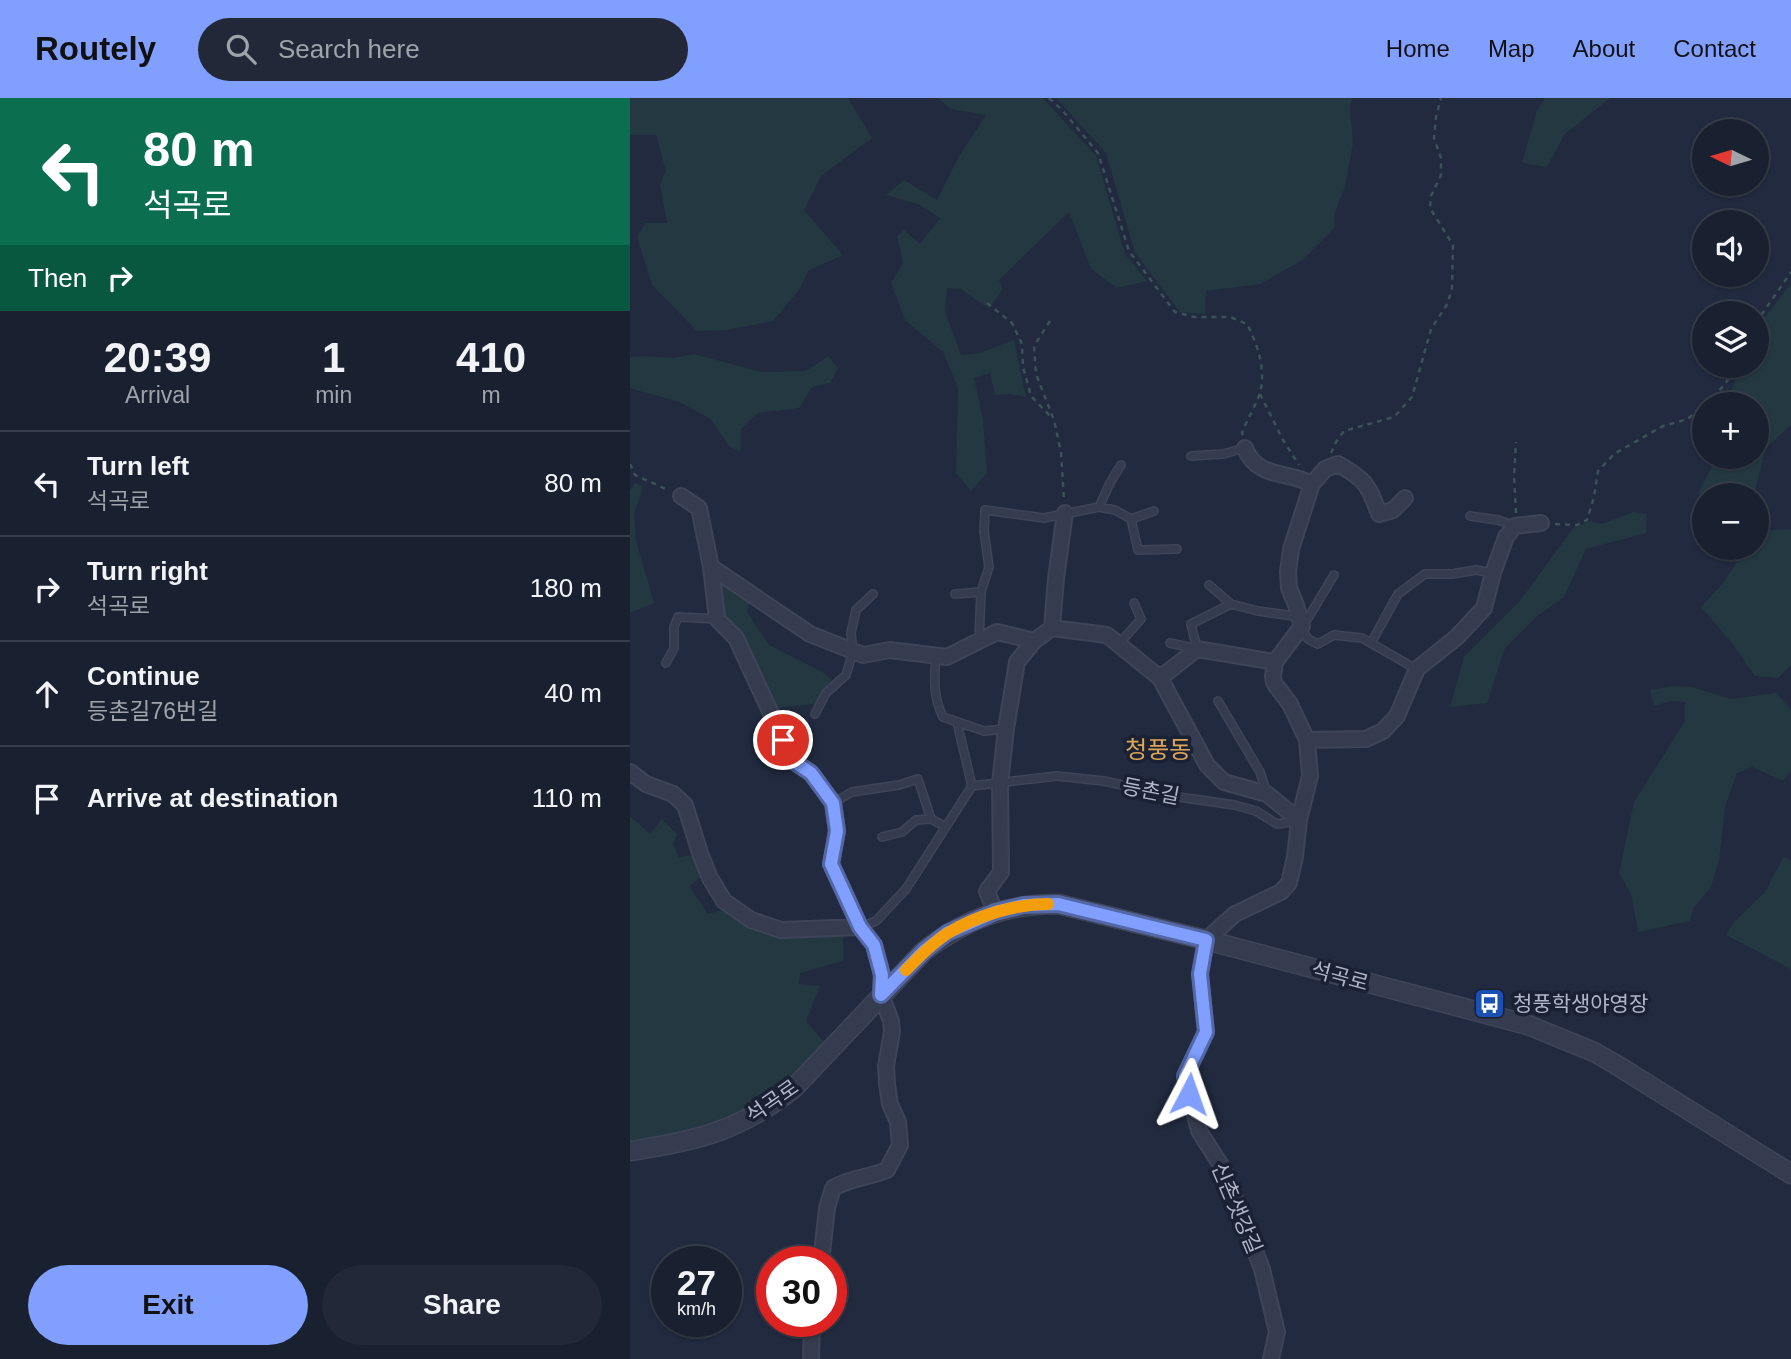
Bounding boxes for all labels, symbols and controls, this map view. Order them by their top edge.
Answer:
search box [198,18,688,81]
text: Routely [35,30,156,67]
icon: search [222,30,260,68]
text: Search here [278,34,420,64]
text: Home [1386,35,1450,62]
text: Map [1488,35,1535,62]
text: About [1573,35,1635,62]
text: Contact [1673,35,1756,62]
north arrow [1692,119,1769,196]
map controls [1692,119,1769,560]
text: 80 m [143,122,255,176]
icon: left [28,126,119,217]
text: 석곡로 [143,187,231,223]
button: sound [1692,210,1769,287]
icon: right [101,259,139,297]
text: Then [28,263,87,293]
button: layers [1692,301,1769,378]
text: 20:39 [104,334,211,381]
text: 1 [322,334,345,381]
text: 410 [456,334,526,381]
text: Arrival [125,382,190,408]
text: min [315,382,352,408]
text: m [482,382,501,408]
button: + [1692,392,1769,469]
text: Turn left [87,451,189,481]
icon: left [28,465,66,503]
text: 80 m [544,468,602,498]
button: − [1692,483,1769,560]
text: 석곡로 [87,488,150,514]
text: Turn right [87,556,208,586]
icon: right [28,570,66,608]
text: 180 m [530,573,602,603]
text: 석곡로 [87,593,150,619]
text: Continue [87,661,200,691]
icon: ahead [28,675,66,713]
text: 40 m [544,678,602,708]
text: 등촌길76번길 [87,698,218,724]
pin [753,710,813,770]
icon: arrive [764,721,802,759]
district label: 청풍동 [1125,736,1191,763]
street label: 등촌길 [1120,774,1182,808]
icon: arrive [28,780,66,818]
text: Arrive at destination [87,783,338,813]
text: 110 m [532,783,602,813]
street label: 석곡로 [1309,957,1371,995]
bus stop icon: 청풍학생야영장 [1473,986,1507,1020]
place label: 청풍학생야영장 [1513,992,1648,1015]
position arrow [1152,1057,1226,1131]
street label: 석곡로 [742,1075,802,1127]
street label: 신촌샛강길 [1208,1159,1266,1257]
speed limit sign: 30 [756,1246,847,1337]
text: 27 [677,1263,716,1302]
button: Exit [28,1265,308,1345]
button: Share [322,1265,602,1345]
text: km/h [677,1299,716,1319]

